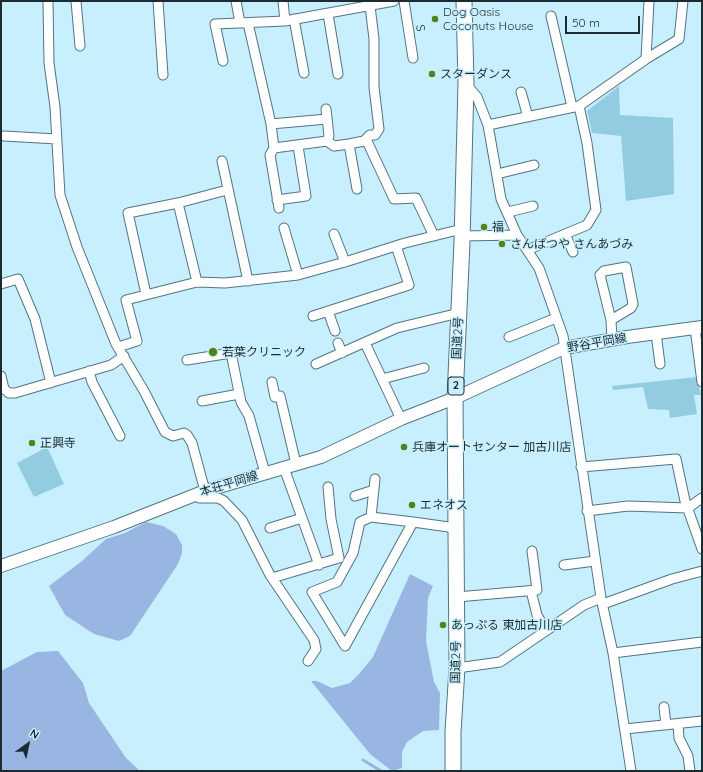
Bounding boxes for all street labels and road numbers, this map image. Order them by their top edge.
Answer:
street label: S [412,24,428,32]
street label: 国道2号 [450,316,466,360]
street label: 野谷平岡線 [566,331,628,355]
road number: 2 [448,377,464,395]
street label: 本荘平岡線 [198,468,260,500]
street label: 国道2号 [448,641,464,683]

